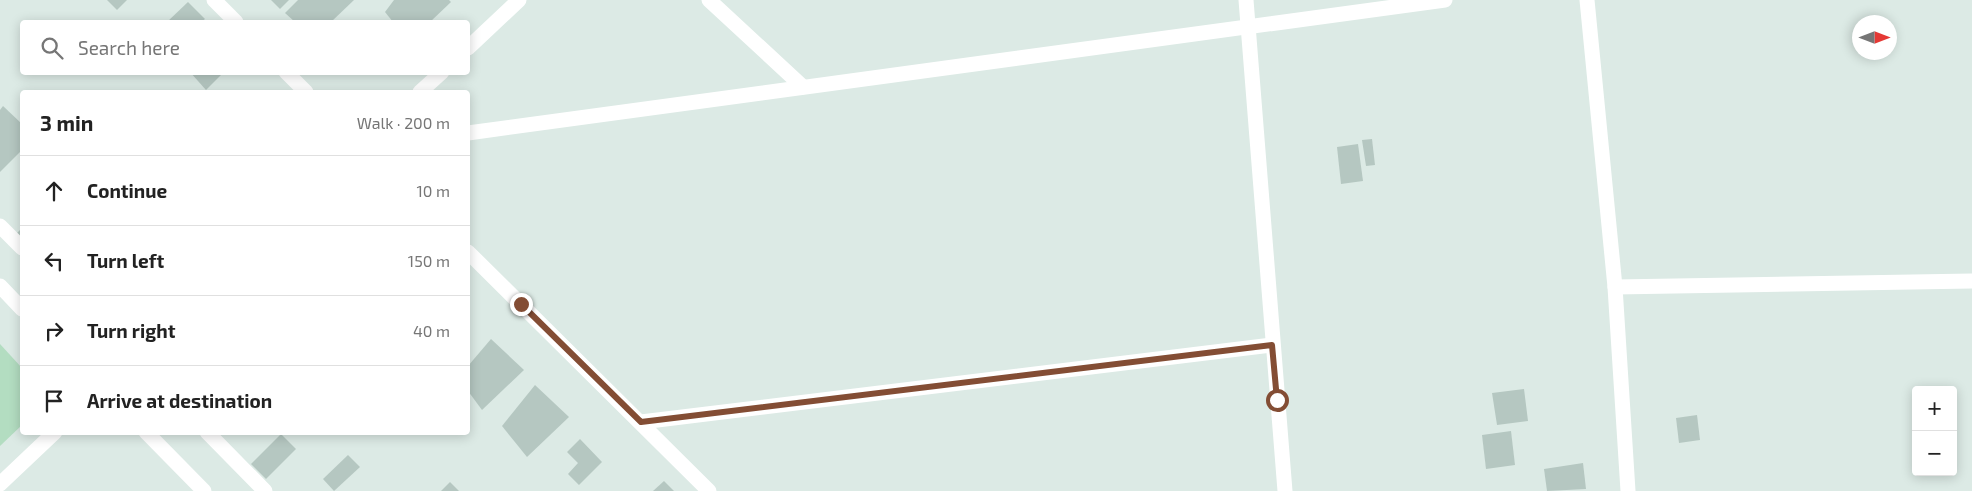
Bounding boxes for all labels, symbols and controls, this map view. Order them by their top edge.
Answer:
north arrow [1852,15,1897,60]
search box [20,20,470,75]
icon: search [38,34,66,62]
text: Search here [78,36,180,59]
text: 3 min [40,110,93,135]
text: Walk · 200 m [357,113,450,132]
icon: ahead [40,177,68,205]
text: Continue [87,179,167,202]
text: 10 m [416,181,450,200]
icon: left [40,247,68,275]
text: Turn left [87,249,164,272]
text: 150 m [408,251,450,270]
route end [510,293,533,316]
icon: right [40,317,68,345]
text: Turn right [87,319,175,342]
text: 40 m [413,321,450,340]
map controls [1912,386,1957,476]
button: + [1912,386,1957,431]
icon: arrive [40,387,68,415]
text: Arrive at destination [87,389,272,412]
route start [1266,389,1289,412]
button: − [1912,431,1957,476]

